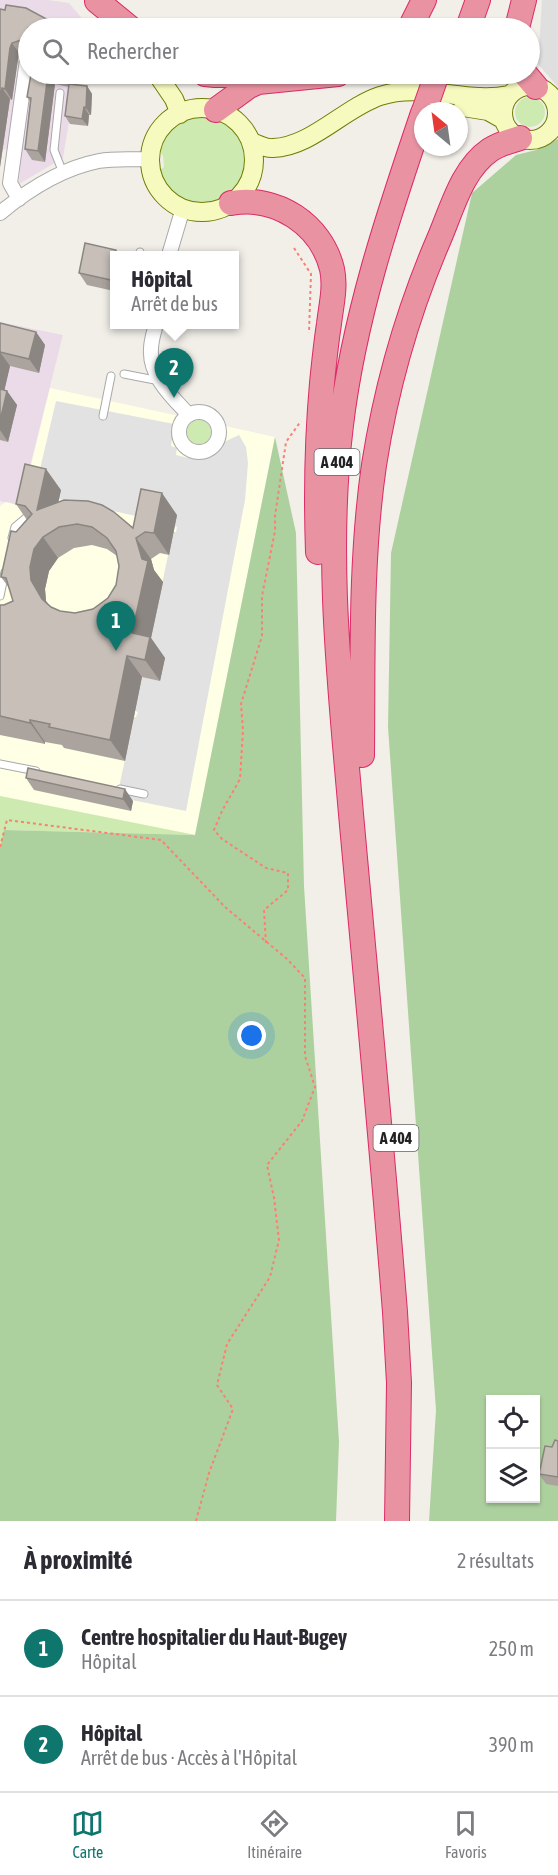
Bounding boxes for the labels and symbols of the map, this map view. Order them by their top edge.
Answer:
north arrow [414,102,468,156]
pin: 2 [154,348,194,398]
road number: A 404 [314,449,360,475]
pin: 1 [96,602,136,651]
your location [237,1021,266,1050]
road number: A 404 [374,1125,418,1151]

